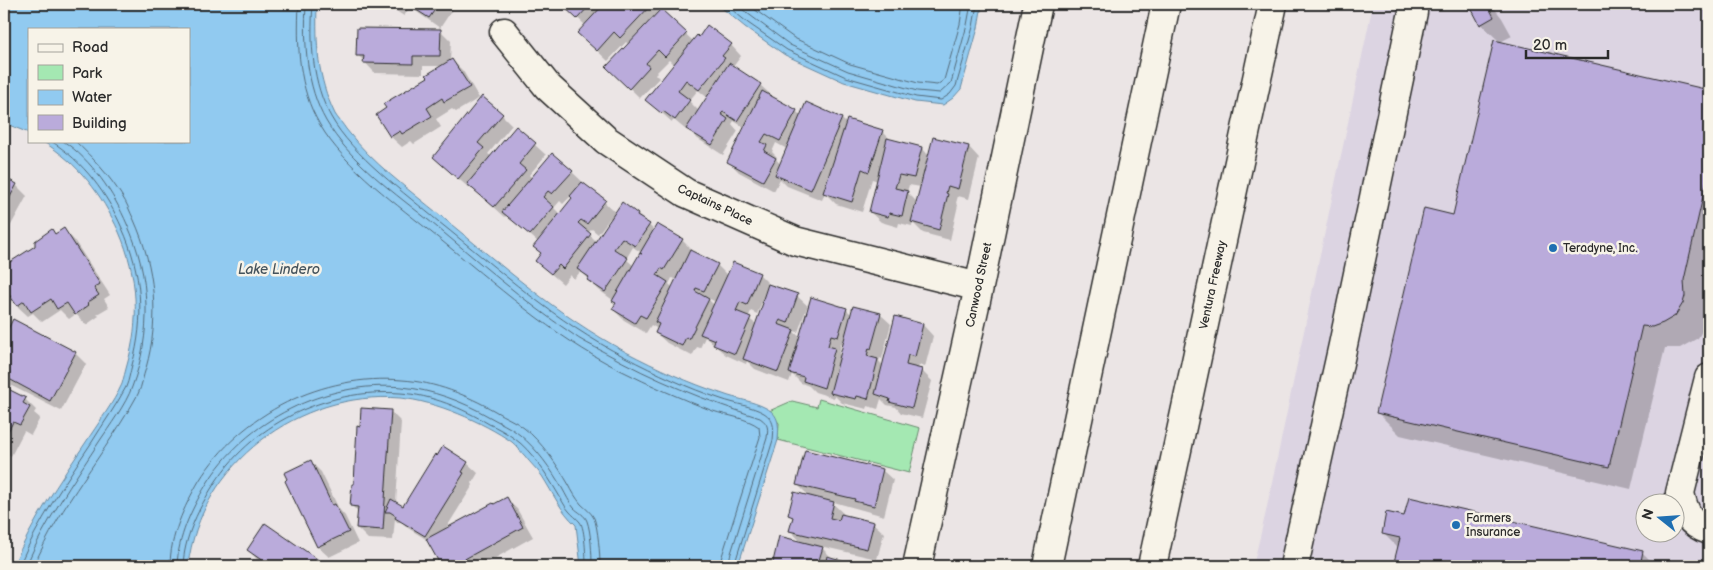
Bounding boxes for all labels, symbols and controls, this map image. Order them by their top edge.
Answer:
legend [28,28,190,142]
scale bar [1526,28,1608,60]
text: 20 m [1533,36,1567,55]
text: Road [72,38,108,57]
text: Park [72,64,103,83]
text: Water [72,88,112,107]
text: Building [72,114,127,133]
street label: Captains Place [675,181,755,229]
street label: Ventura Freeway [1196,239,1230,331]
street label: Canwood Street [963,241,995,329]
place label: Teradyne, Inc. [1563,241,1638,256]
marker: Teradyne, Inc. [1547,242,1559,254]
water label: Lake Lindero [238,261,320,278]
north arrow [1636,492,1686,542]
text: N [1638,507,1658,522]
place label: Farmers Insurance [1466,511,1520,540]
marker: Farmers Insurance [1450,519,1462,531]

